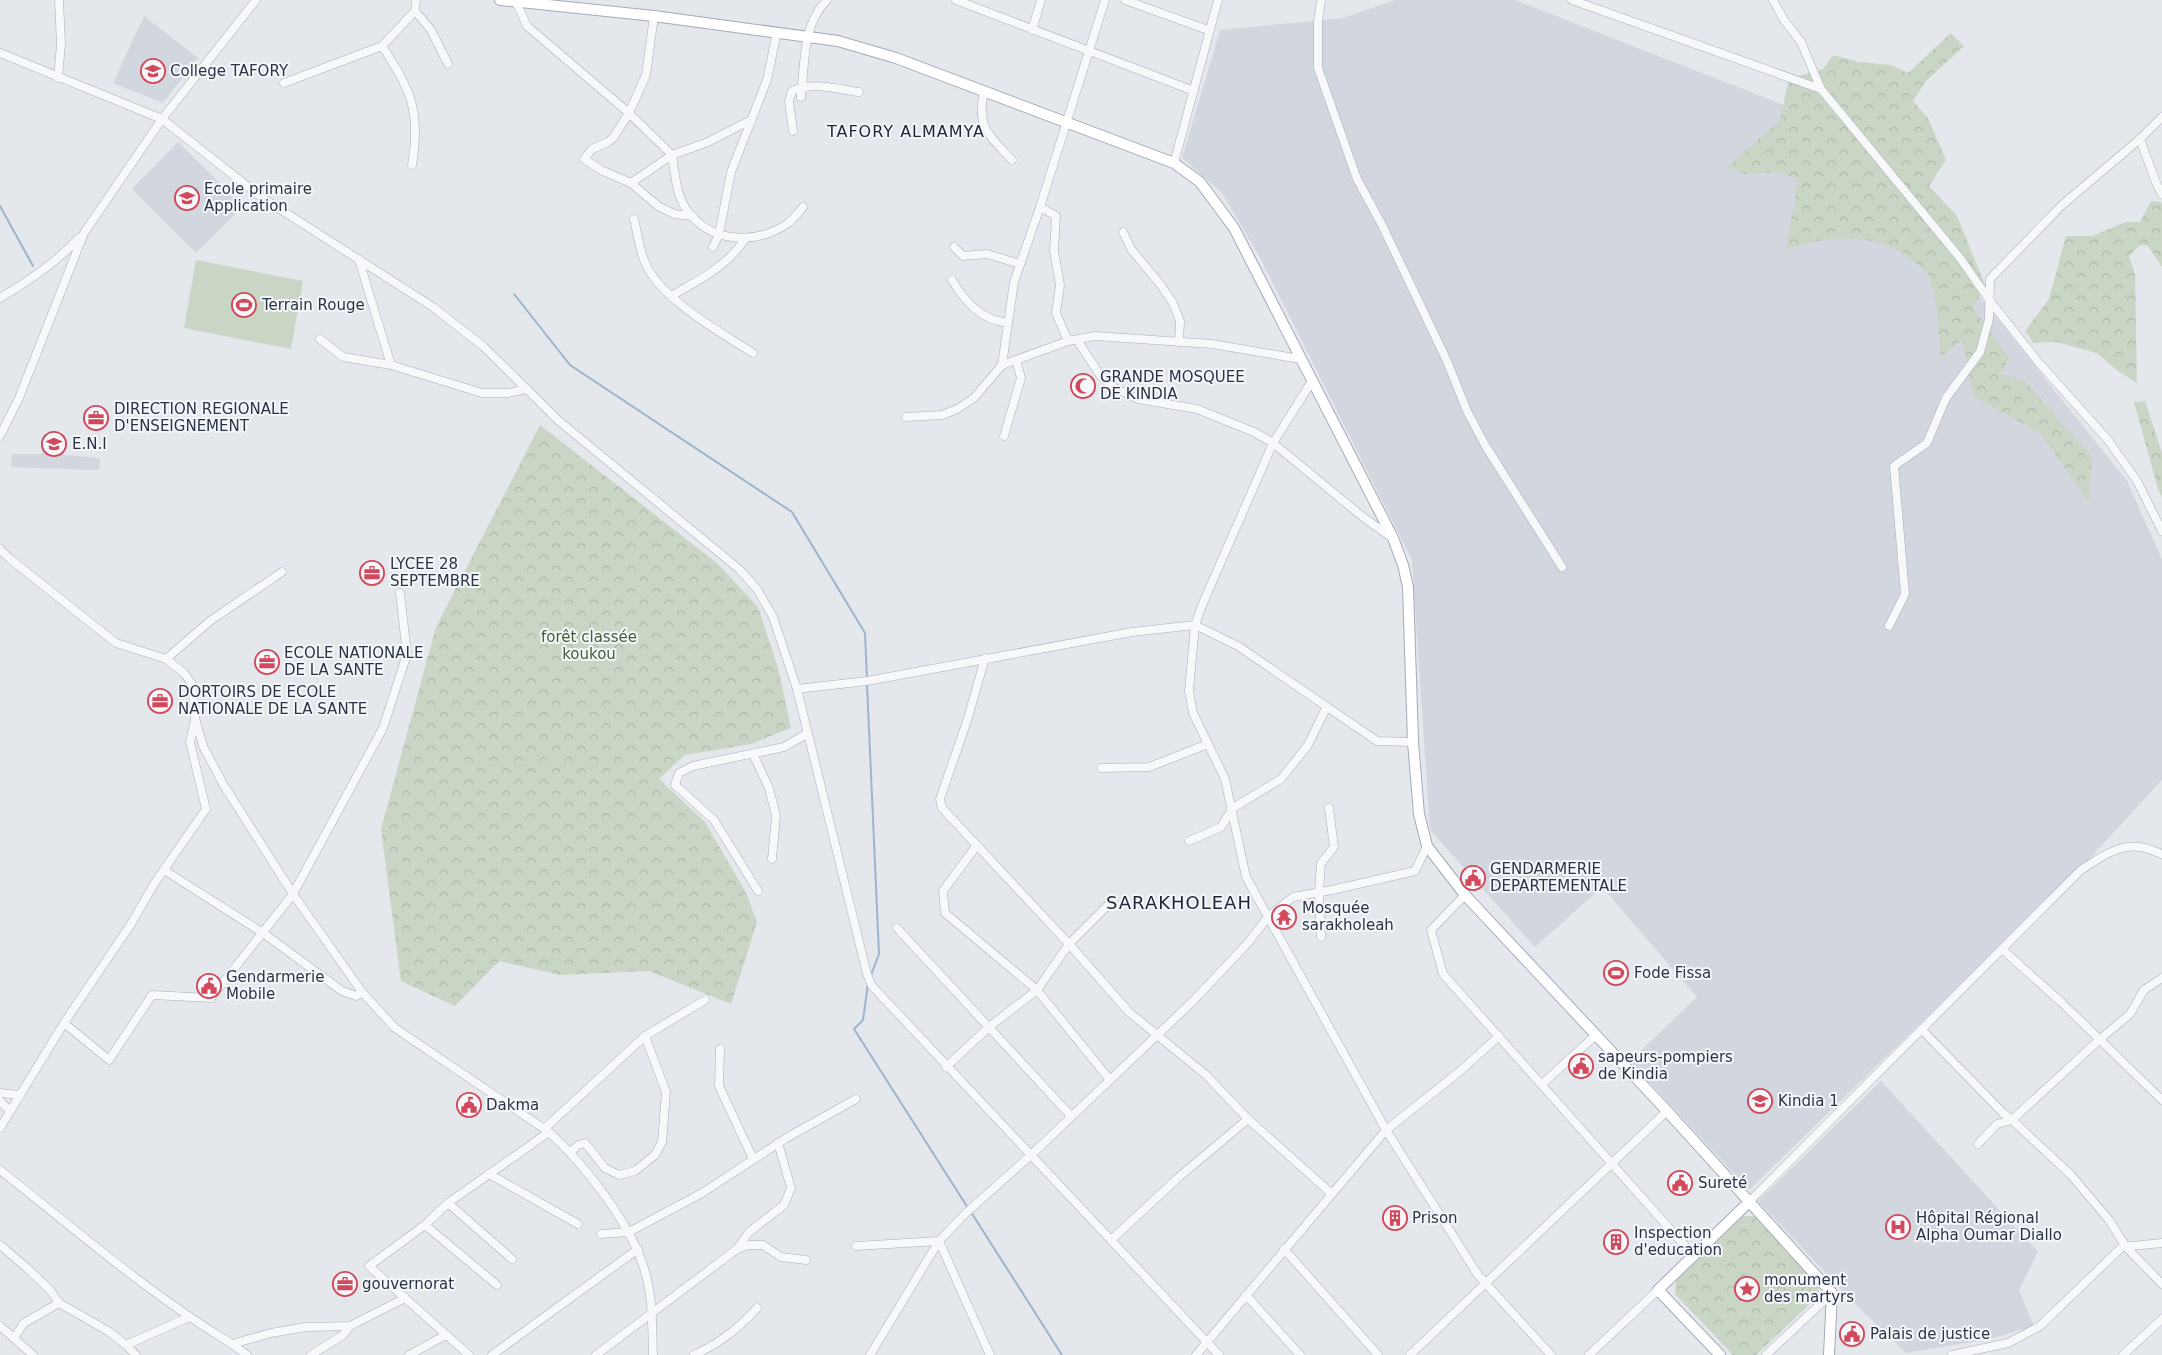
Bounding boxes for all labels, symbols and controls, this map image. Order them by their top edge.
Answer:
school or university icon: College TAFORY [140,58,166,84]
place label: College TAFORY [170,62,289,80]
district label: TAFORY ALMAMYA [826,122,985,141]
place label: Ecole primaire Application [204,180,312,215]
school or university icon: Ecole primaire Application [174,185,200,211]
sports icon: Terrain Rouge [231,292,257,318]
place label: Terrain Rouge [261,296,365,314]
place label: GRANDE MOSQUEE DE KINDIA [1100,368,1245,403]
mosque icon: GRANDE MOSQUEE DE KINDIA [1070,373,1096,399]
place label: DIRECTION REGIONALE D'ENSEIGNEMENT [114,400,289,435]
office icon: DIRECTION REGIONALE D'ENSEIGNEMENT [83,405,109,431]
school or university icon: E.N.I [41,431,67,457]
place label: E.N.I [72,435,107,453]
place label: LYCEE 28 SEPTEMBRE [390,555,480,590]
office icon: LYCEE 28 SEPTEMBRE [359,560,385,586]
park label: forêt classée koukou [541,628,637,663]
place label: ECOLE NATIONALE DE LA SANTE [284,644,423,679]
office icon: ECOLE NATIONALE DE LA SANTE [254,649,280,675]
place label: DORTOIRS DE ECOLE NATIONALE DE LA SANTE [178,683,367,718]
office icon: DORTOIRS DE ECOLE NATIONALE DE LA SANTE [147,688,173,714]
place label: GENDARMERIE DEPARTEMENTALE [1490,860,1627,895]
public building icon: GENDARMERIE DEPARTEMENTALE [1460,865,1486,891]
district label: SARAKHOLEAH [1106,892,1252,913]
place label: Mosquée sarakholeah [1302,899,1394,934]
temple icon: Mosquée sarakholeah [1271,904,1297,930]
sports icon: Fode Fissa [1603,960,1629,986]
place label: Fode Fissa [1634,964,1711,982]
place label: Gendarmerie Mobile [226,968,324,1003]
public building icon: Gendarmerie Mobile [196,973,222,999]
place label: sapeurs-pompiers de Kindia [1598,1048,1733,1083]
public building icon: sapeurs-pompiers de Kindia [1568,1053,1594,1079]
school or university icon: Kindia 1 [1747,1088,1773,1114]
public building icon: Dakma [456,1092,482,1118]
place label: Kindia 1 [1778,1092,1839,1110]
place label: Dakma [486,1096,539,1114]
public building icon: Sureté [1667,1170,1693,1196]
place label: Sureté [1698,1174,1747,1192]
building icon: Prison [1382,1205,1408,1231]
place label: Prison [1412,1209,1458,1227]
place label: Hôpital Régional Alpha Oumar Diallo [1916,1209,2062,1244]
hospital icon: Hôpital Régional Alpha Oumar Diallo [1885,1214,1911,1240]
place label: Inspection d'education [1634,1224,1722,1259]
building icon: Inspection d'education [1603,1229,1629,1255]
office icon: gouvernorat [332,1271,358,1297]
place label: monument des martyrs [1764,1271,1854,1306]
place label: gouvernorat [362,1275,454,1293]
place icon: monument des martyrs [1734,1276,1760,1302]
public building icon: Palais de justice [1839,1321,1865,1347]
place label: Palais de justice [1870,1325,1990,1343]

